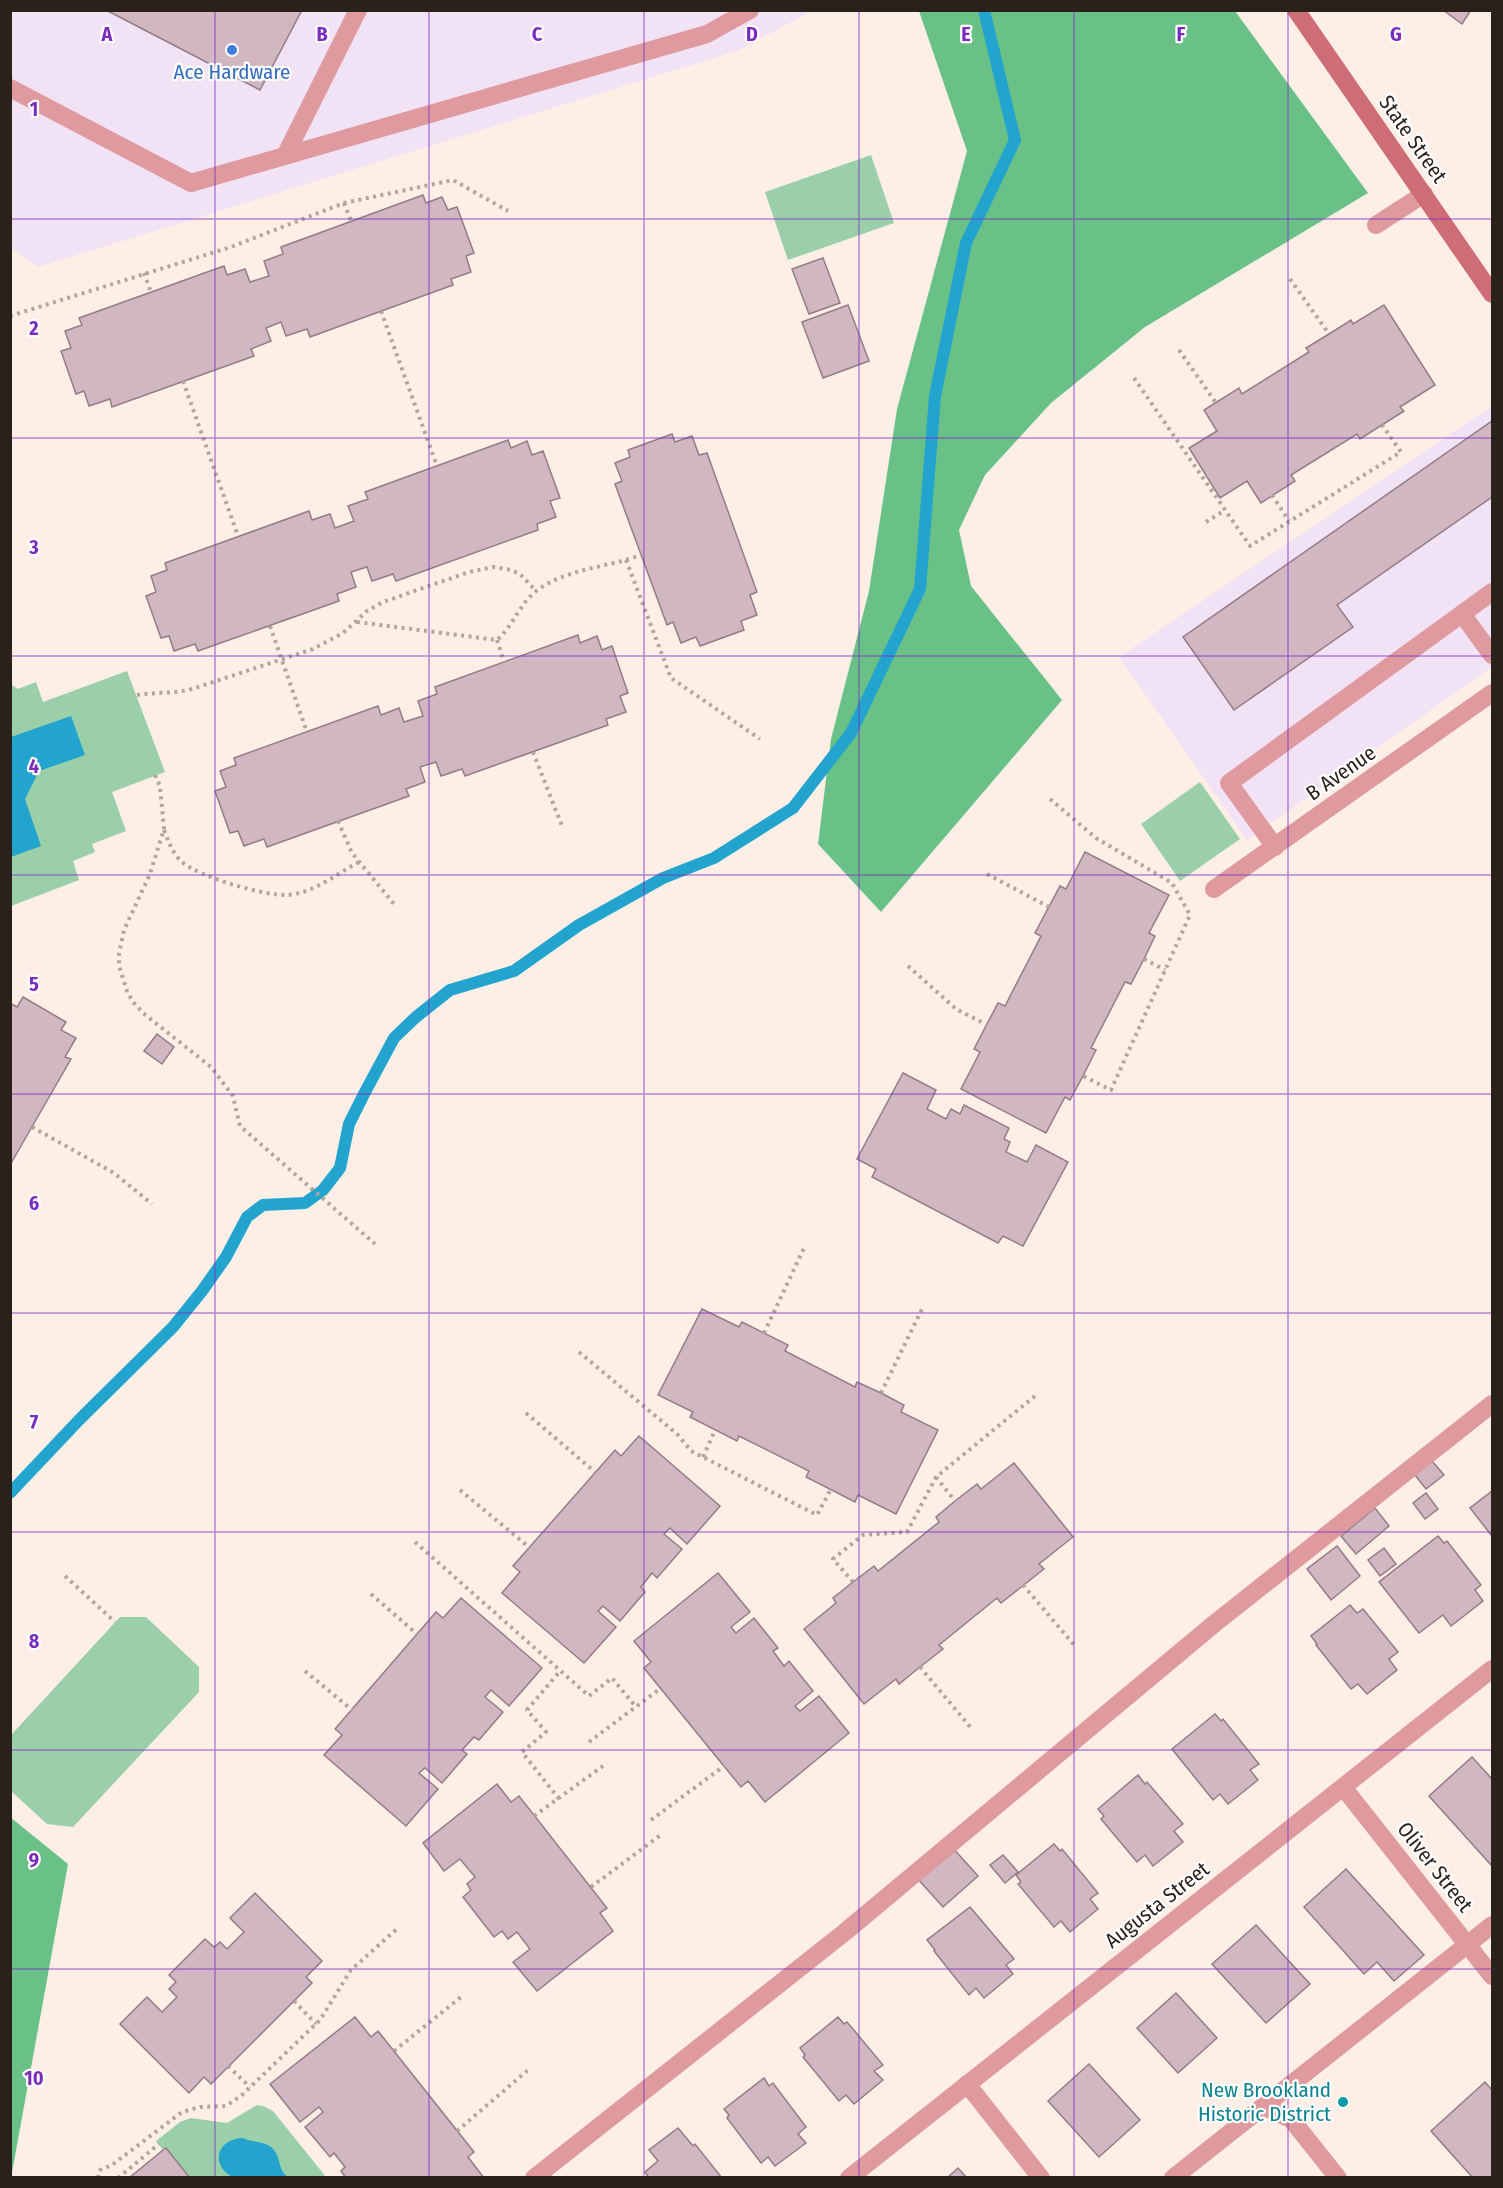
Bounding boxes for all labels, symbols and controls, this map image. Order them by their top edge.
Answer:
text: A [101,22,114,46]
text: B [316,22,328,46]
text: C [532,22,543,46]
text: D [746,22,758,46]
text: E [961,22,971,46]
text: F [1177,22,1186,46]
text: G [1390,22,1402,46]
marker: Ace Hardware [225,43,239,57]
place label: Ace Hardware [174,59,290,85]
street label: State Street [1373,90,1453,188]
text: 1 [30,97,38,121]
text: 2 [28,316,39,340]
text: 3 [28,535,39,559]
street label: B Avenue [1301,740,1381,806]
text: 4 [29,754,39,778]
text: 5 [29,972,39,996]
text: 6 [29,1191,39,1215]
text: 7 [30,1410,39,1434]
text: 8 [29,1629,40,1653]
street label: Oliver Street [1392,1817,1478,1917]
text: 9 [29,1848,39,1872]
street label: Augusta Street [1100,1856,1214,1954]
text: 10 [24,2066,44,2090]
place label: New Brookland Historic District [1198,2077,1331,2127]
marker: New Brookland Historic District [1336,2095,1350,2109]

